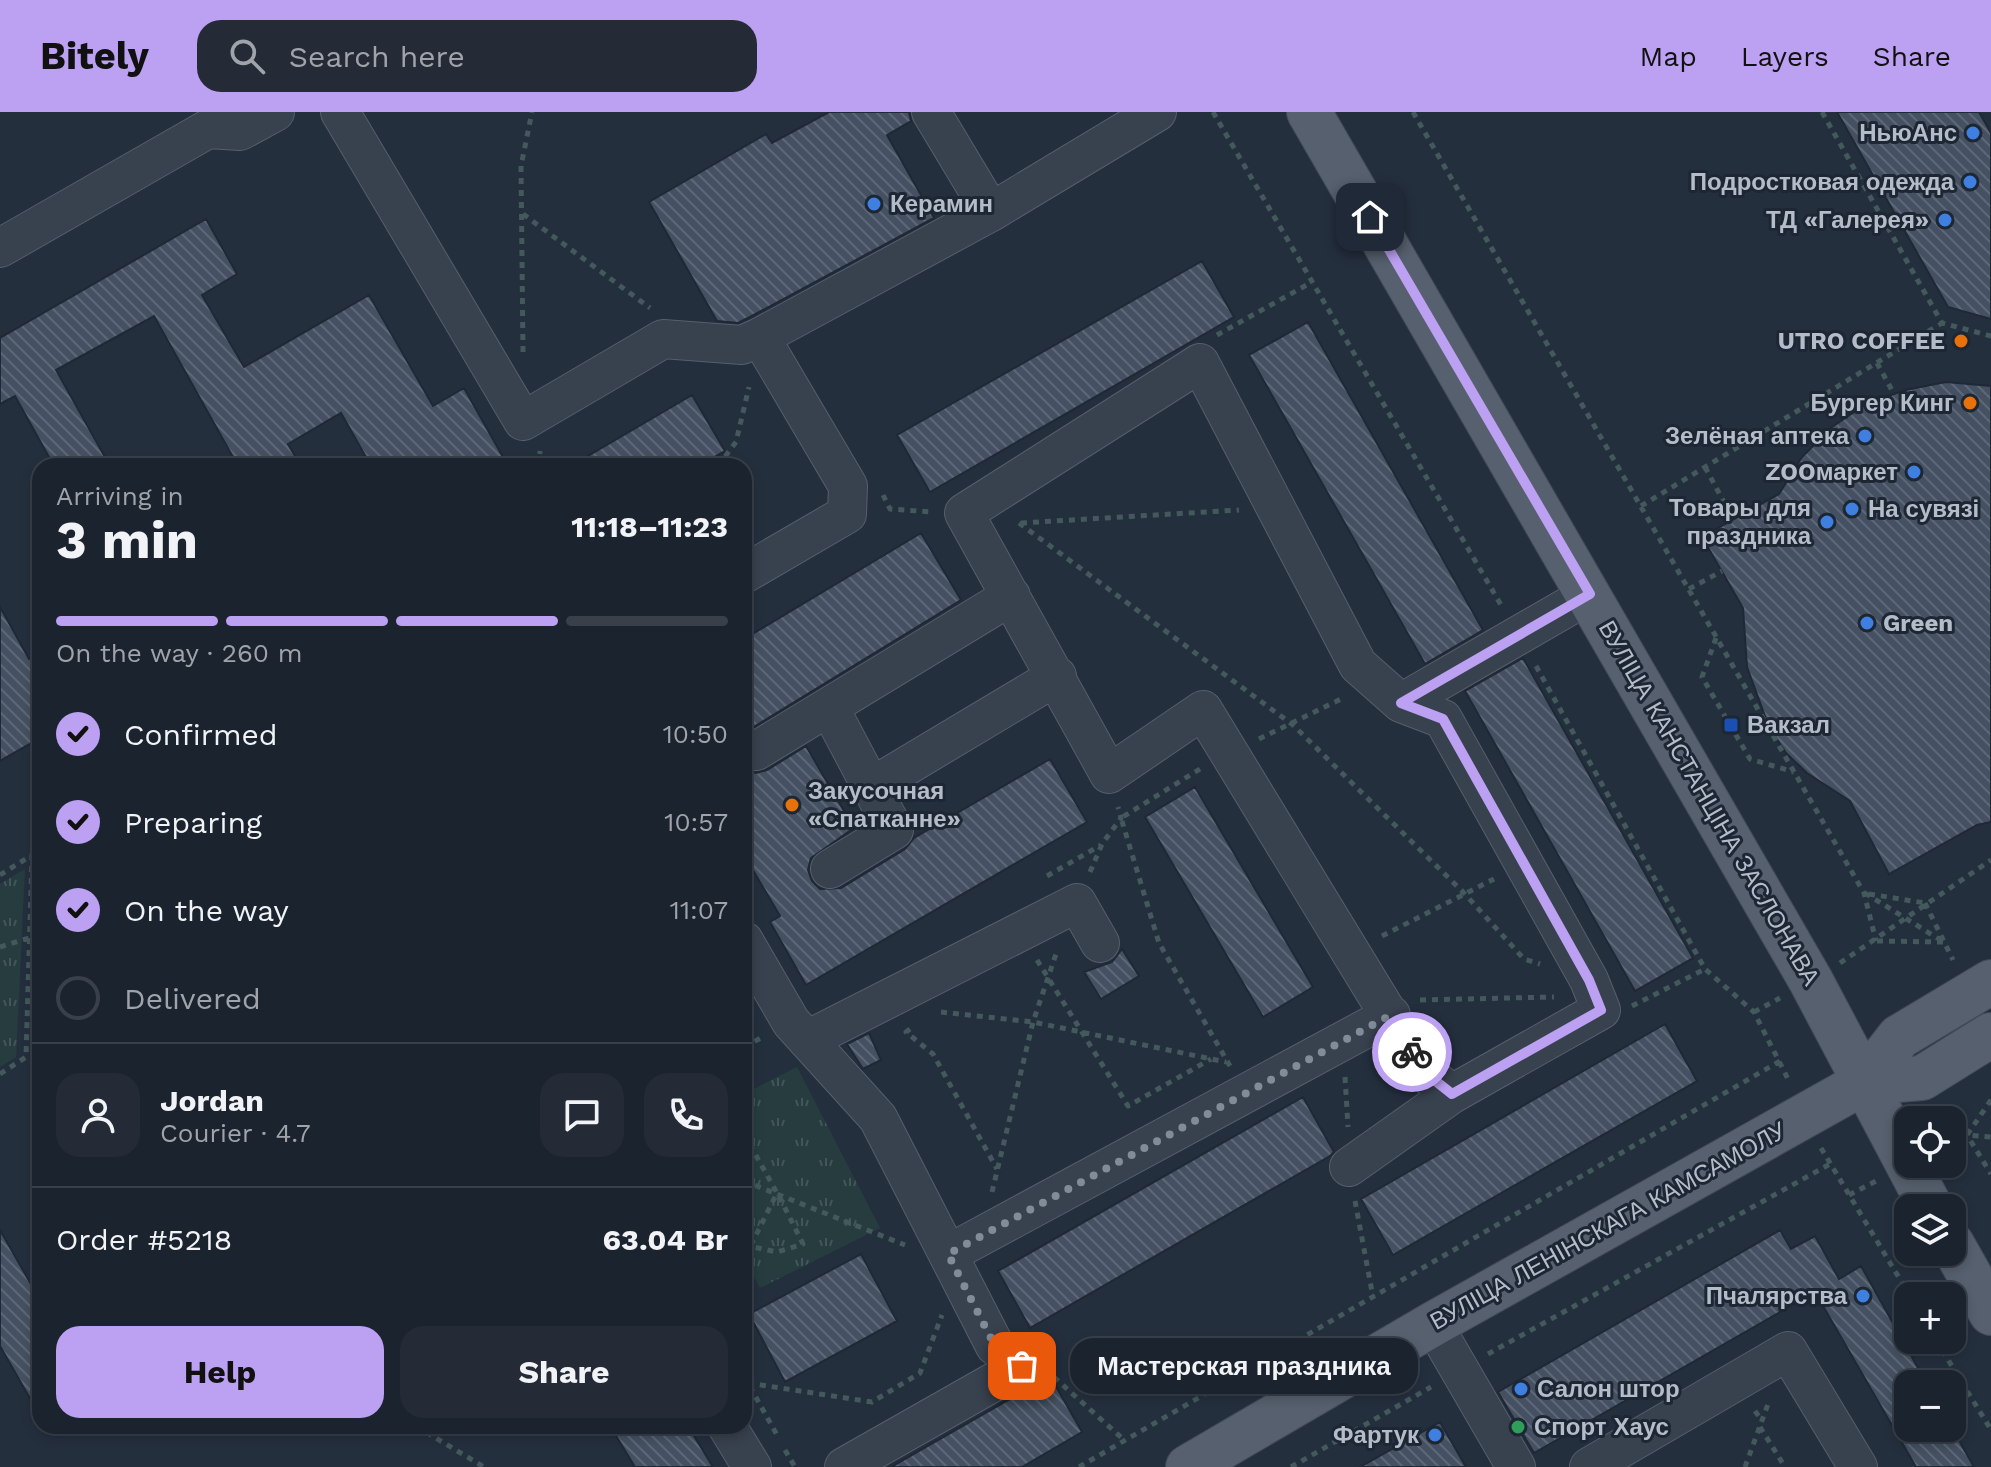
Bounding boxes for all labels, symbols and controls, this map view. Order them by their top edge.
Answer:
search box [197,20,757,92]
text: Bitely [40,34,149,78]
icon: search [225,34,269,78]
text: Search here [289,39,465,74]
text: Map [1640,40,1697,73]
text: Layers [1741,40,1829,73]
text: Share [1873,40,1951,73]
place label: НьюАнс [1859,119,1957,147]
marker: НьюАнс [1964,124,1982,142]
place label: Подростковая одежда [1690,168,1955,196]
marker: Подростковая одежда [1961,173,1979,191]
pin [1336,183,1404,251]
place label: Керамин [890,190,993,218]
marker: Керамин [865,195,883,213]
icon: home [1348,195,1392,239]
place label: ТД «Галерея» [1766,206,1929,234]
marker: ТД «Галерея» [1936,211,1954,229]
place label: UTRO COFFEE [1778,327,1945,355]
marker: UTRO COFFEE [1952,332,1970,350]
place label: Бургер Кинг [1811,389,1954,417]
marker: Бургер Кинг [1961,394,1979,412]
place label: Зелёная аптека [1665,422,1850,450]
marker: Зелёная аптека [1856,427,1874,445]
place label: ZOOмаркет [1765,458,1898,486]
marker: ZOOмаркет [1905,463,1923,481]
text: Arriving in [56,481,184,511]
place label: Товары для праздника [1669,494,1812,550]
place label: На сувязі [1868,495,1979,523]
marker: На сувязі [1843,500,1861,518]
text: 11:18–11:23 [571,509,728,544]
text: 3 min [56,510,198,571]
marker: Товары для праздника [1818,513,1836,531]
place label: Green [1883,609,1953,637]
marker: Green [1858,614,1876,632]
street label: ВУЛІЦА КАНСТАНЦІНА ЗАСЛОНАВА [1593,616,1825,990]
text: On the way · 260 m [56,638,303,668]
place label: Вакзал [1747,711,1830,739]
icon: check [56,712,100,756]
marker: Вакзал [1722,716,1740,734]
text: Confirmed [124,717,278,752]
text: 10:50 [663,719,728,749]
place label: Закусочная «Спатканне» [808,777,961,833]
marker: Закусочная «Спатканне» [783,796,801,814]
icon: check [56,800,100,844]
text: Preparing [124,805,262,840]
text: 10:57 [664,807,728,837]
icon: check [56,888,100,932]
text: On the way [124,893,289,928]
text: 11:07 [670,895,728,925]
text: Delivered [124,981,261,1016]
courier [1372,1012,1452,1092]
icon: bike [1390,1030,1434,1074]
button: person [56,1073,140,1157]
button: chat [540,1073,624,1157]
button: phone [644,1073,728,1157]
text: Jordan [160,1083,264,1118]
map controls [1894,1106,1966,1442]
button: locate [1894,1106,1966,1178]
street label: ВУЛІЦА ЛЕНІНСКАГА КАМСАМОЛУ [1425,1116,1791,1336]
text: Courier · 4.7 [160,1118,310,1148]
button: layers [1894,1194,1966,1266]
text: Order #5218 [56,1222,232,1257]
text: 63.04 Br [603,1222,728,1257]
place label: Пчалярства [1706,1282,1848,1310]
button: + [1894,1282,1966,1354]
marker: Пчалярства [1854,1287,1872,1305]
button: Help [56,1326,384,1418]
button: Share [400,1326,728,1418]
pin [988,1332,1056,1400]
callout: Мастерская праздника [1070,1338,1418,1394]
icon: bag [1000,1344,1044,1388]
text: Мастерская праздника [1097,1351,1391,1381]
button: − [1894,1370,1966,1442]
place label: Салон штор [1537,1375,1680,1403]
marker: Салон штор [1512,1380,1530,1398]
place label: Спорт Хаус [1534,1413,1669,1441]
marker: Спорт Хаус [1509,1418,1527,1436]
place label: Фартук [1333,1421,1420,1449]
marker: Фартук [1426,1426,1444,1444]

